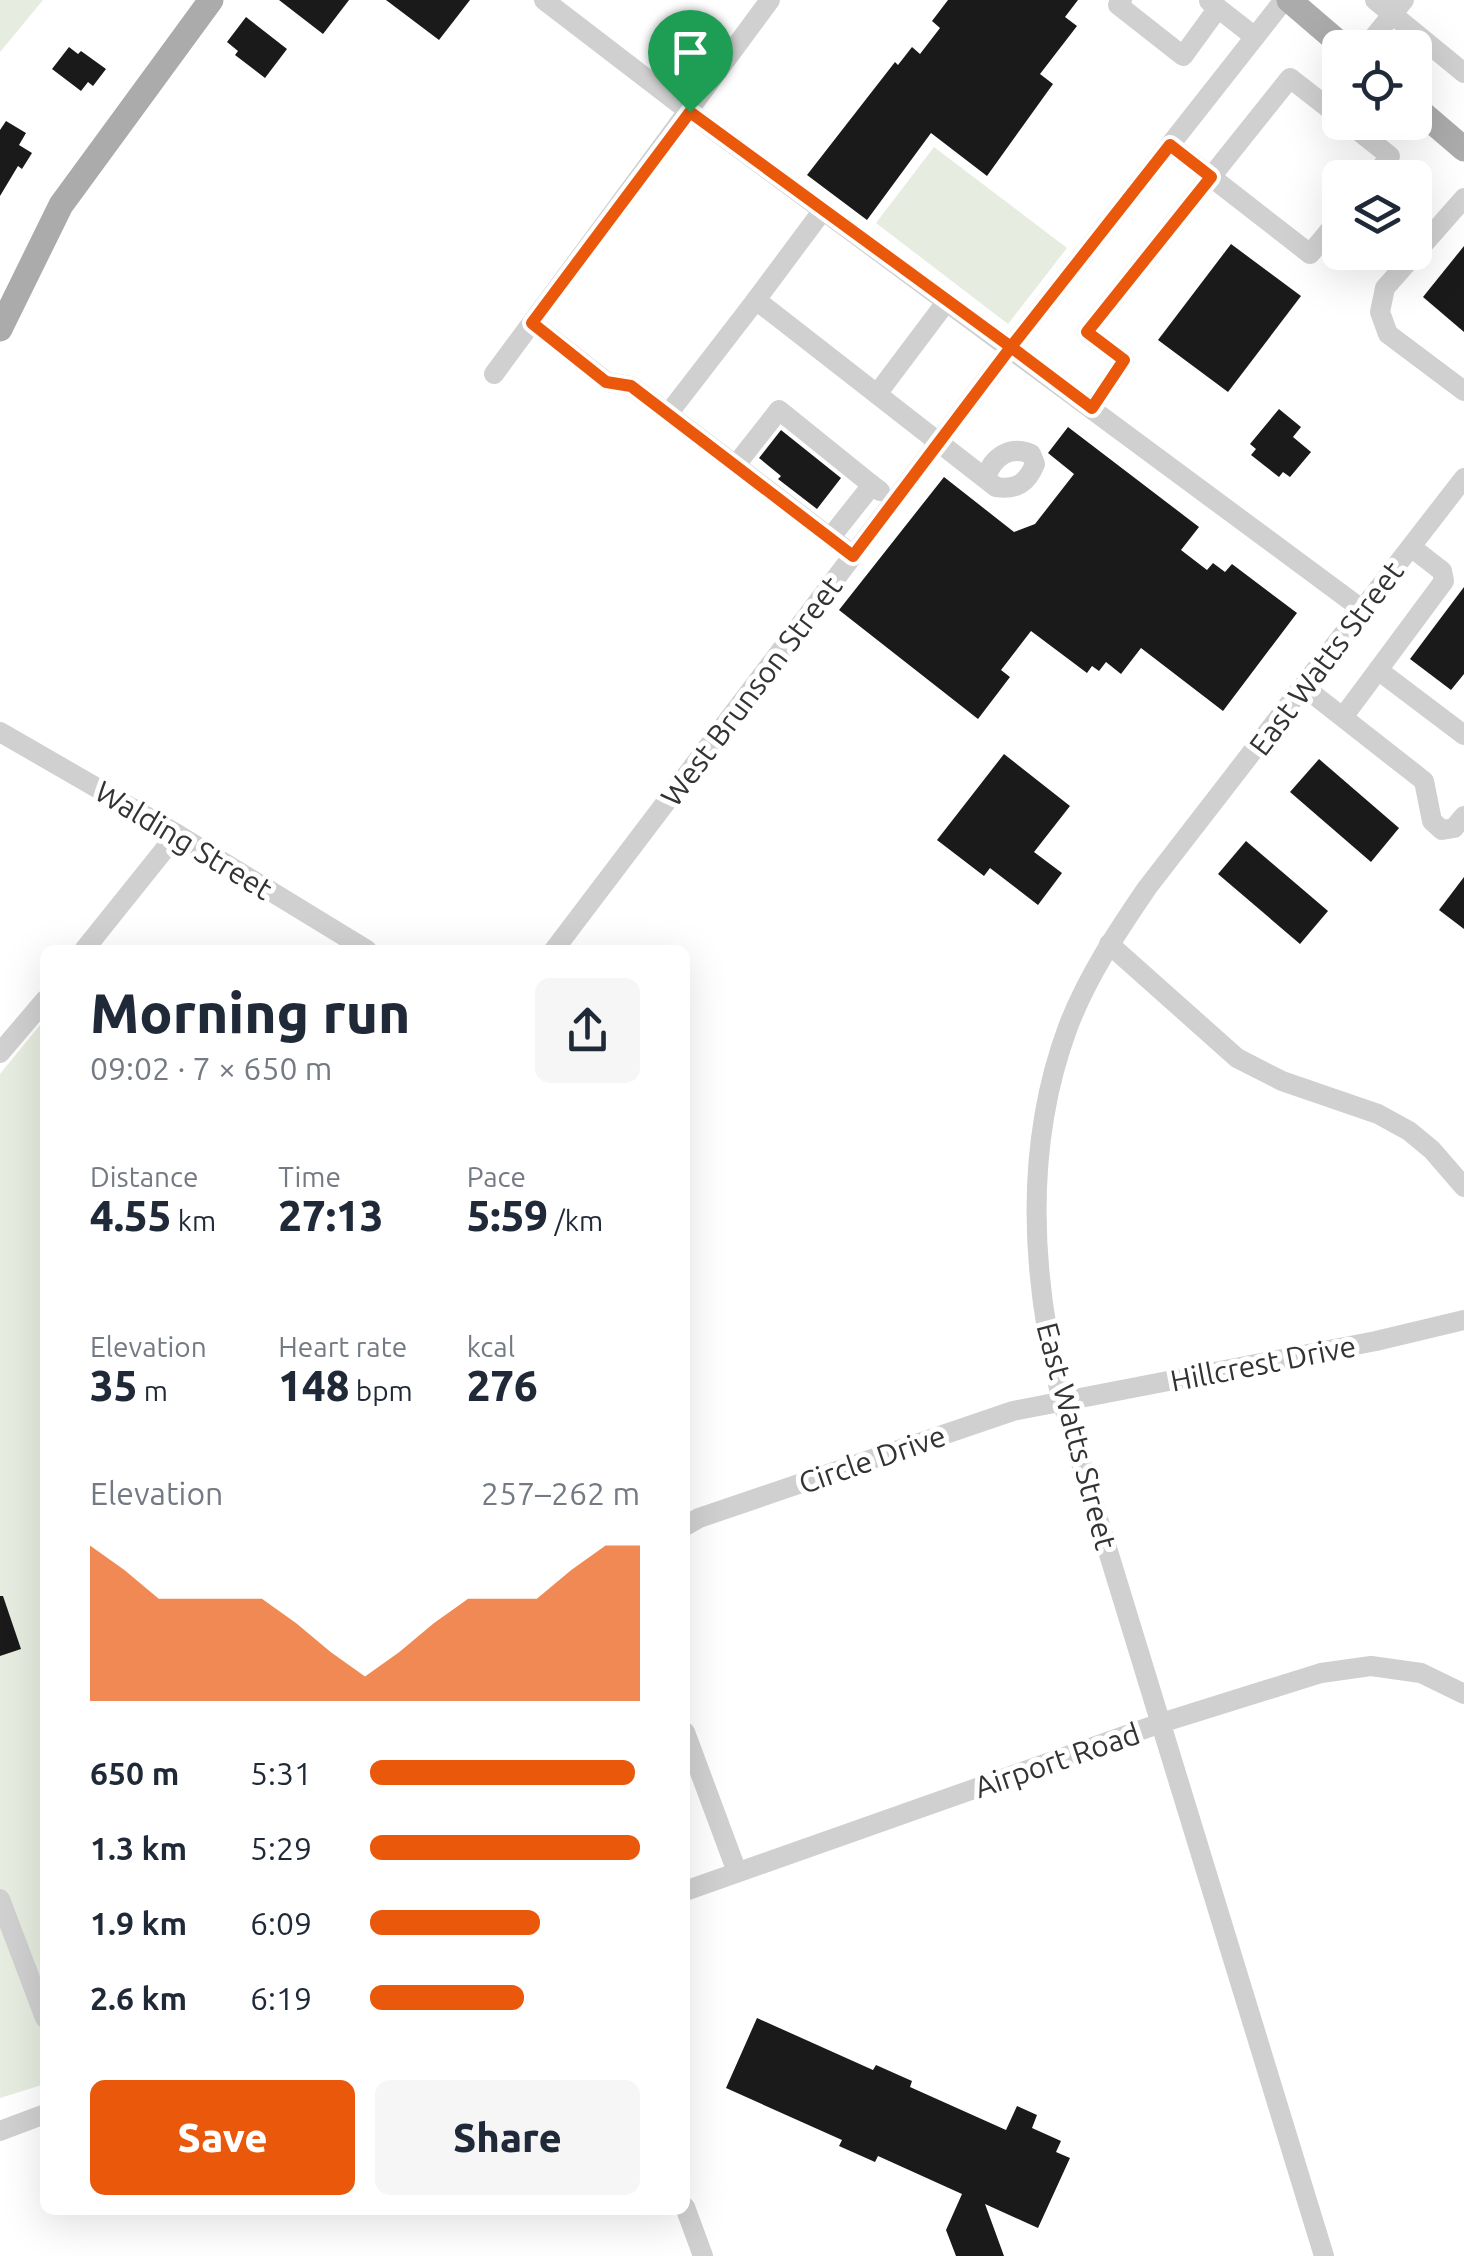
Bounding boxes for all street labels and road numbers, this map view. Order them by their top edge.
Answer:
street label: East Watts Street [1242,554,1410,762]
street label: West Brunson Street [654,569,849,812]
street label: Walding Street [89,774,279,906]
street label: East Watts Street [1030,1319,1124,1553]
street label: Hillcrest Drive [1167,1328,1359,1398]
street label: Circle Drive [794,1418,950,1500]
street label: Airport Road [970,1716,1144,1804]

